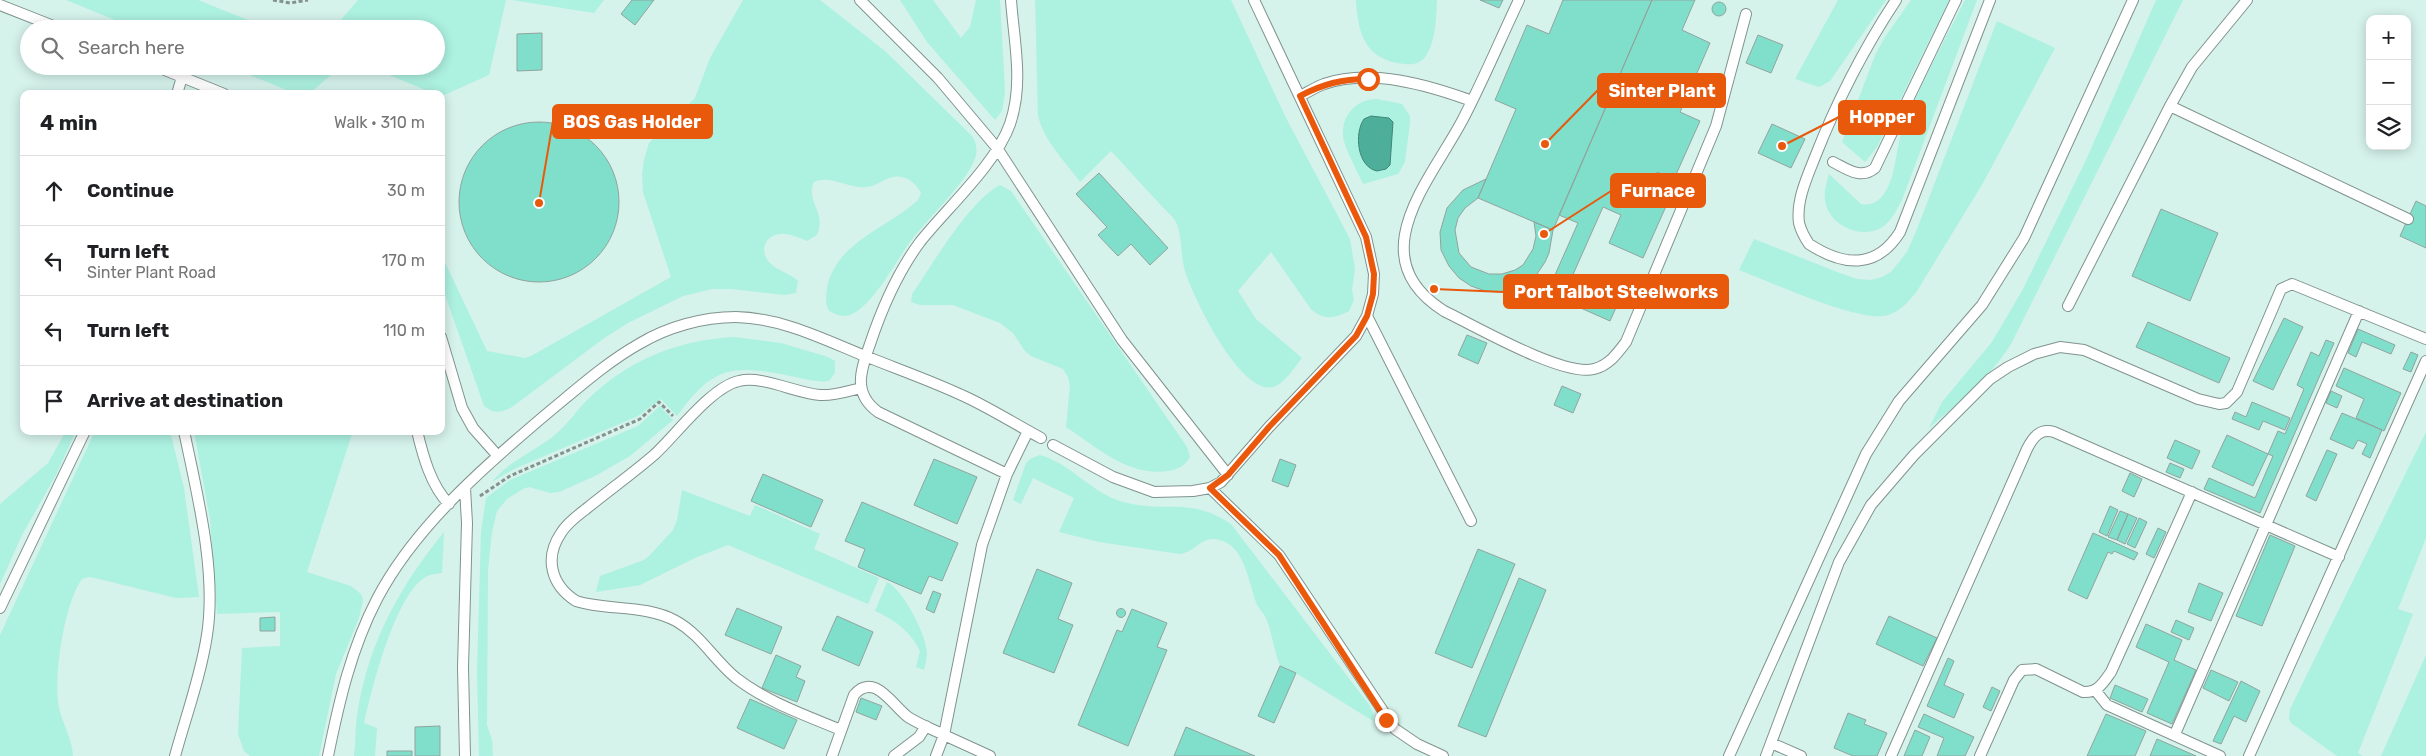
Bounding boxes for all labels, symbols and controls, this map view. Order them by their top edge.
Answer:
map controls [2366,15,2411,150]
button: + [2366,15,2411,60]
search box [20,20,445,75]
icon: search [38,34,66,62]
text: Search here [78,36,185,59]
button: − [2366,60,2411,105]
route start [1357,68,1380,91]
callout: Sinter Plant [1598,74,1725,107]
text: Sinter Plant [1608,80,1716,102]
callout: Hopper [1839,101,1925,134]
callout: BOS Gas Holder [553,105,712,138]
button: layers [2366,105,2411,150]
text: Hopper [1849,106,1915,128]
text: 4 min [40,110,98,135]
text: BOS Gas Holder [563,111,701,133]
text: Walk · 310 m [334,113,425,132]
callout: Furnace [1611,174,1705,207]
icon: ahead [40,177,68,205]
text: Continue [87,179,174,202]
text: Furnace [1621,180,1695,202]
text: 30 m [387,181,425,200]
text: Turn left [87,240,169,263]
icon: left [40,247,68,275]
text: 170 m [382,251,425,270]
text: Sinter Plant Road [87,263,216,282]
callout: Port Talbot Steelworks [1504,275,1728,308]
text: Port Talbot Steelworks [1514,281,1718,303]
icon: left [40,317,68,345]
text: Turn left [87,319,169,342]
text: 110 m [383,321,425,340]
icon: arrive [40,387,68,415]
text: Arrive at destination [87,389,283,412]
route end [1375,709,1398,732]

